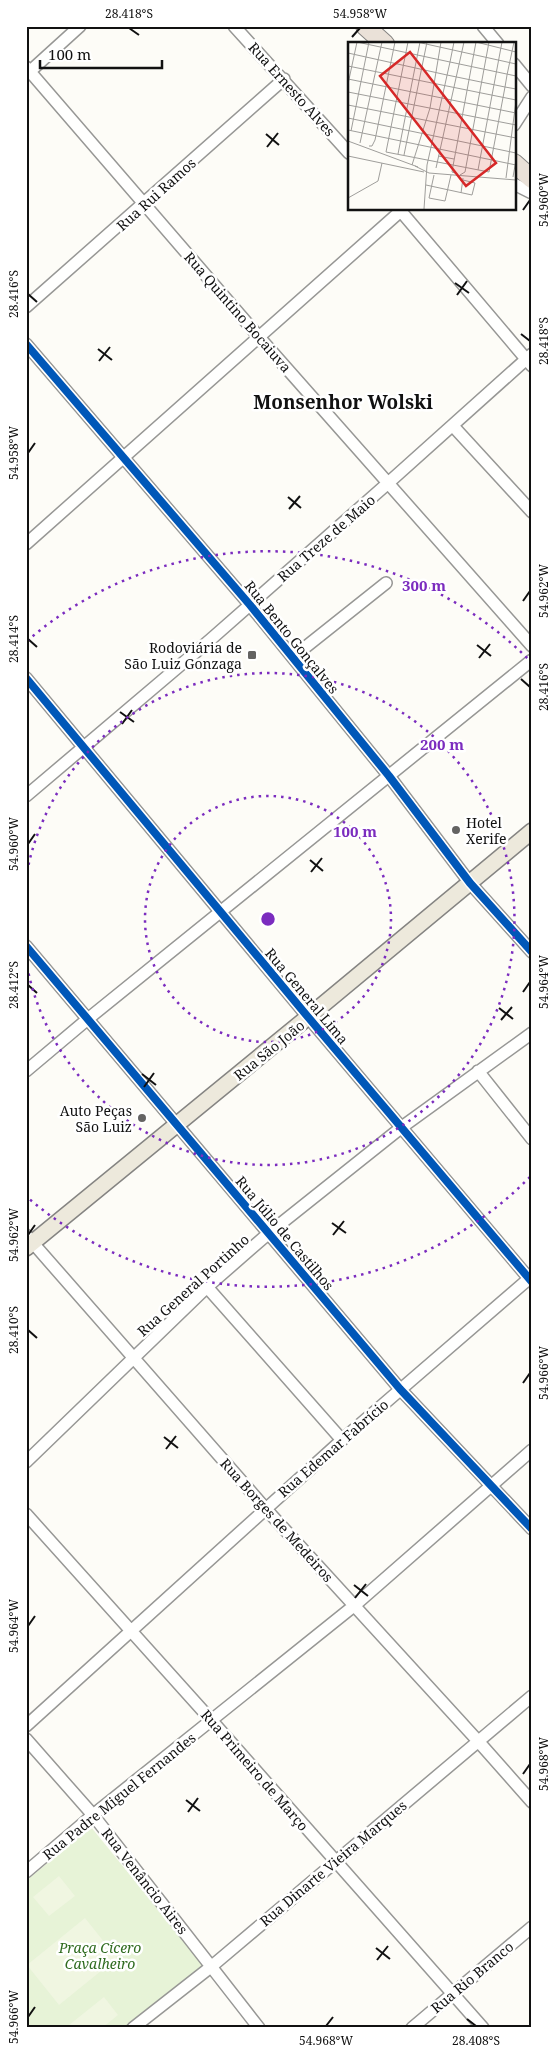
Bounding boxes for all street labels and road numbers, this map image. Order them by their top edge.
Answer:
street label: Rua Ernesto Alves [245,38,339,140]
street label: Rua Rui Ramos [112,153,200,235]
street label: Rua Quintino Bocaiuva [180,248,296,376]
street label: Rua Treze de Maio [273,490,379,586]
street label: Rua Bento Gonçalves [241,577,343,697]
street label: Rua General Lima [261,944,353,1048]
street label: Rua São João [230,1016,308,1084]
street label: Rua Júlio de Castilhos [232,1172,338,1294]
street label: Rua General Portinho [133,1230,253,1340]
street label: Rua Edemar Fabrício [274,1395,392,1501]
street label: Rua Borges de Medeiros [216,1454,338,1586]
street label: Rua Primeiro de Março [197,1705,313,1835]
street label: Rua Padre Miguel Fernandes [38,1728,200,1864]
street label: Rua Dinarte Vieira Marques [255,1796,411,1930]
street label: Rua Venâncio Aires [98,1824,192,1938]
street label: Rua Rio Branco [427,1937,517,2017]

